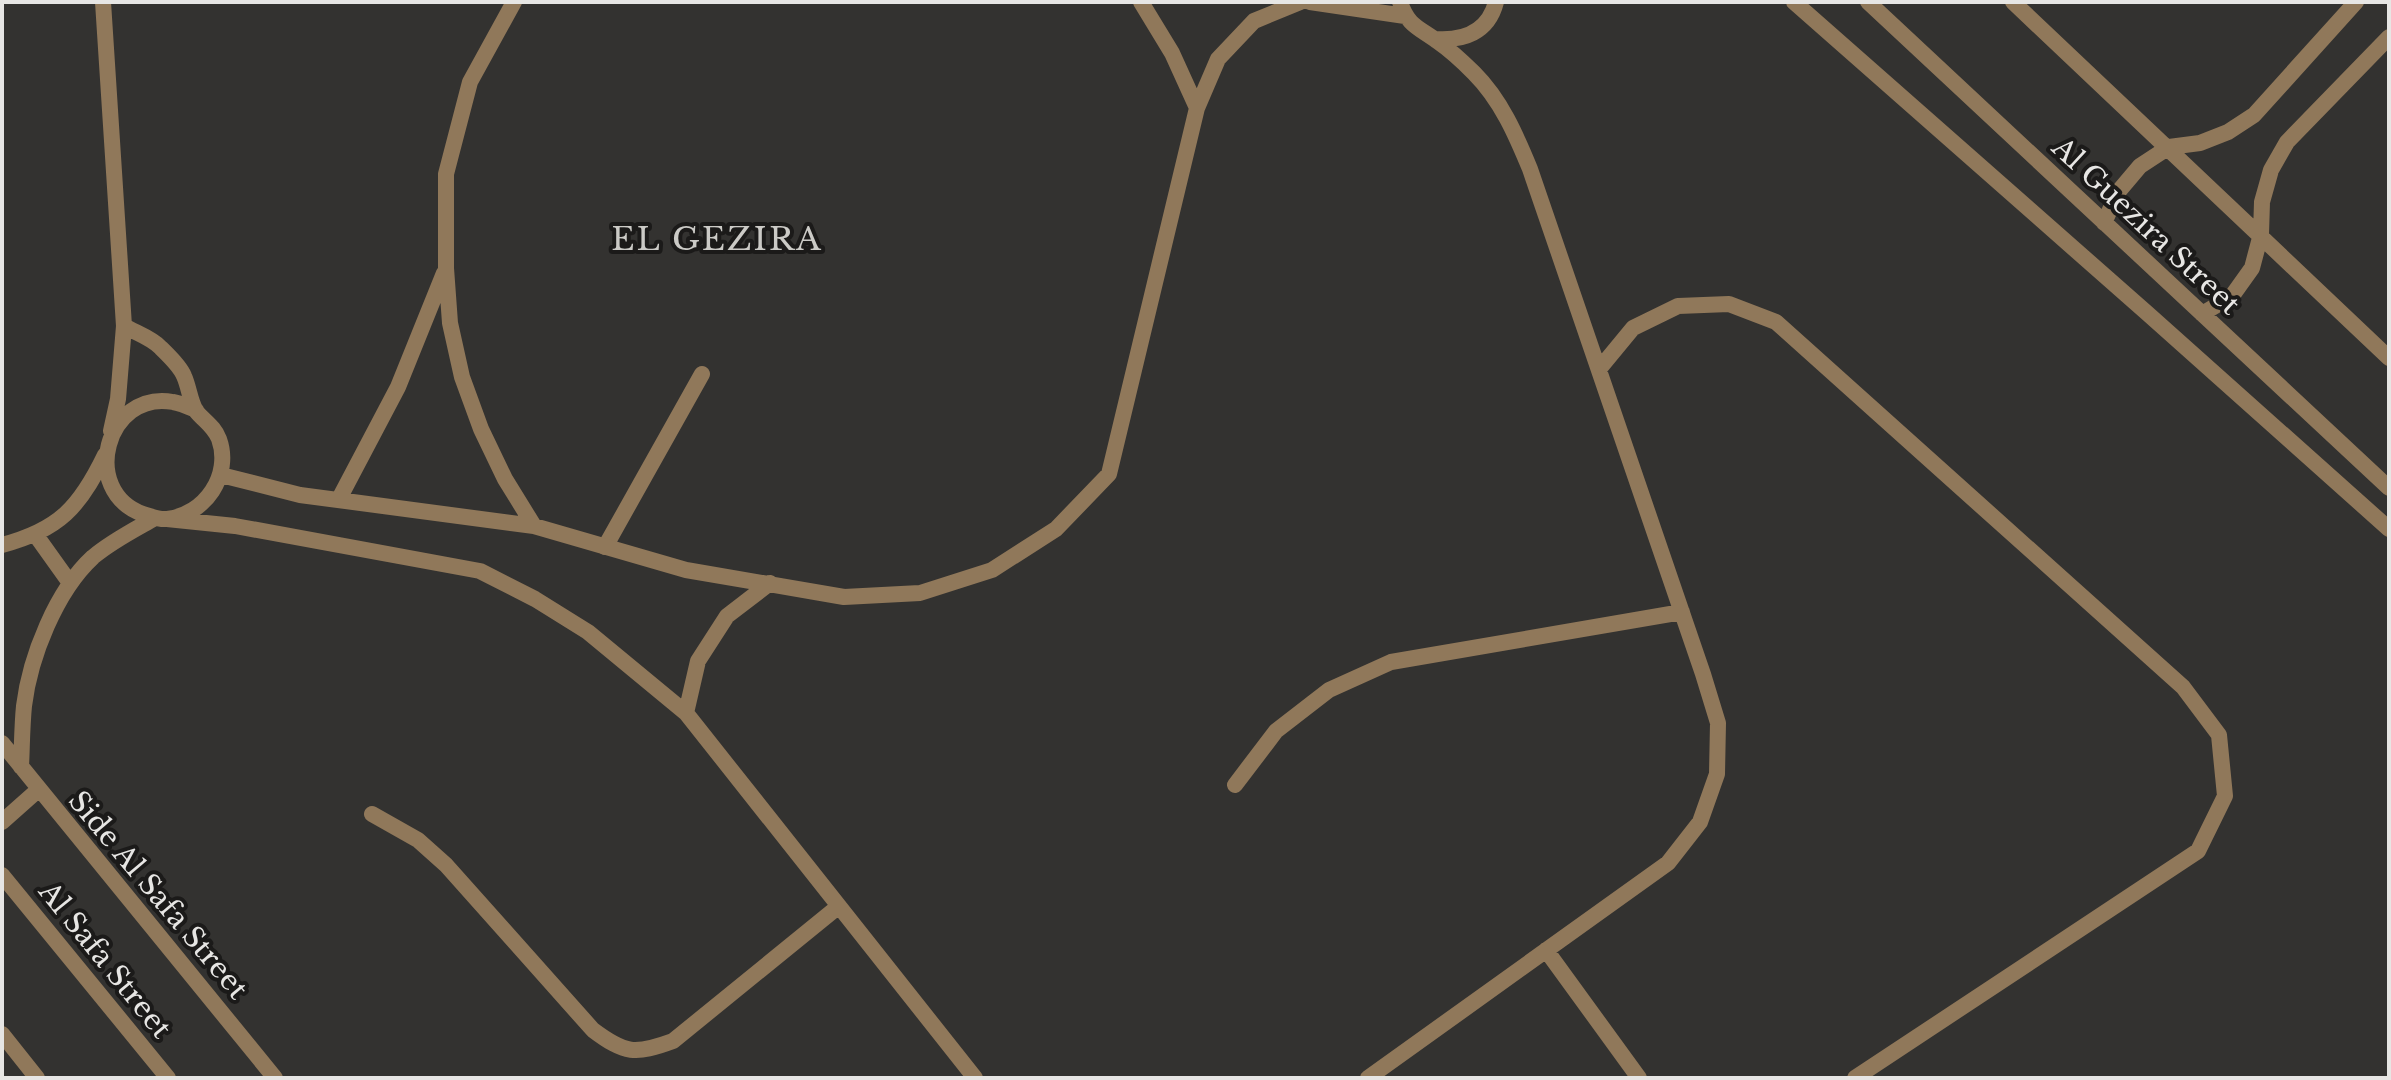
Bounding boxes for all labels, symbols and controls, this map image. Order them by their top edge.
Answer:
street label: Al Guezira Street [2044,129,2247,322]
district label: EL GEZIRA [611,219,823,259]
street label: Side Al Safa Street [61,784,255,1006]
street label: Al Safa Street [32,875,178,1045]

